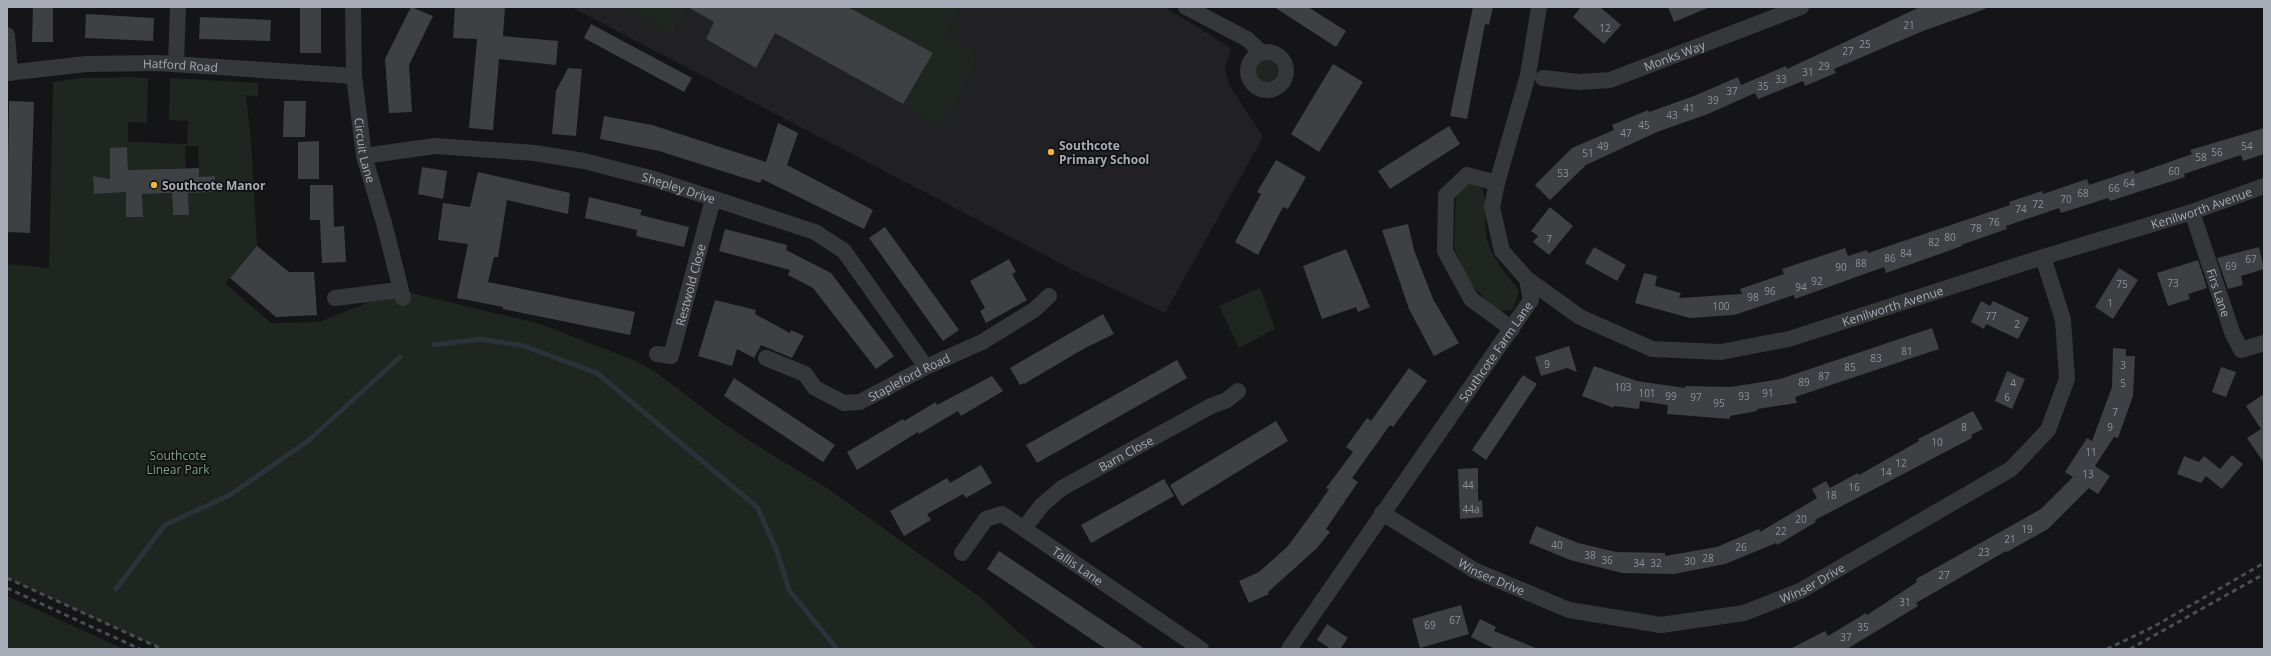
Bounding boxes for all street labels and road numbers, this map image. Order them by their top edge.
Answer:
street label: Monks Way [1641,36,1708,75]
street label: Hatford Road [143,54,218,75]
street label: Circuit Lane [351,117,380,185]
street label: Shepley Drive [640,168,718,207]
street label: Kenilworth Avenue [2149,183,2254,232]
street label: Restwold Close [671,241,709,328]
street label: Firs Lane [2203,266,2235,319]
street label: Kenilworth Avenue [1840,281,1946,330]
street label: Southcote Farm Lane [1454,298,1536,405]
street label: Stapleford Road [865,349,953,405]
street label: Barn Close [1095,431,1156,475]
street label: Tallis Lane [1049,542,1107,589]
street label: Winser Drive [1455,554,1528,599]
street label: Winser Drive [1777,558,1848,607]

